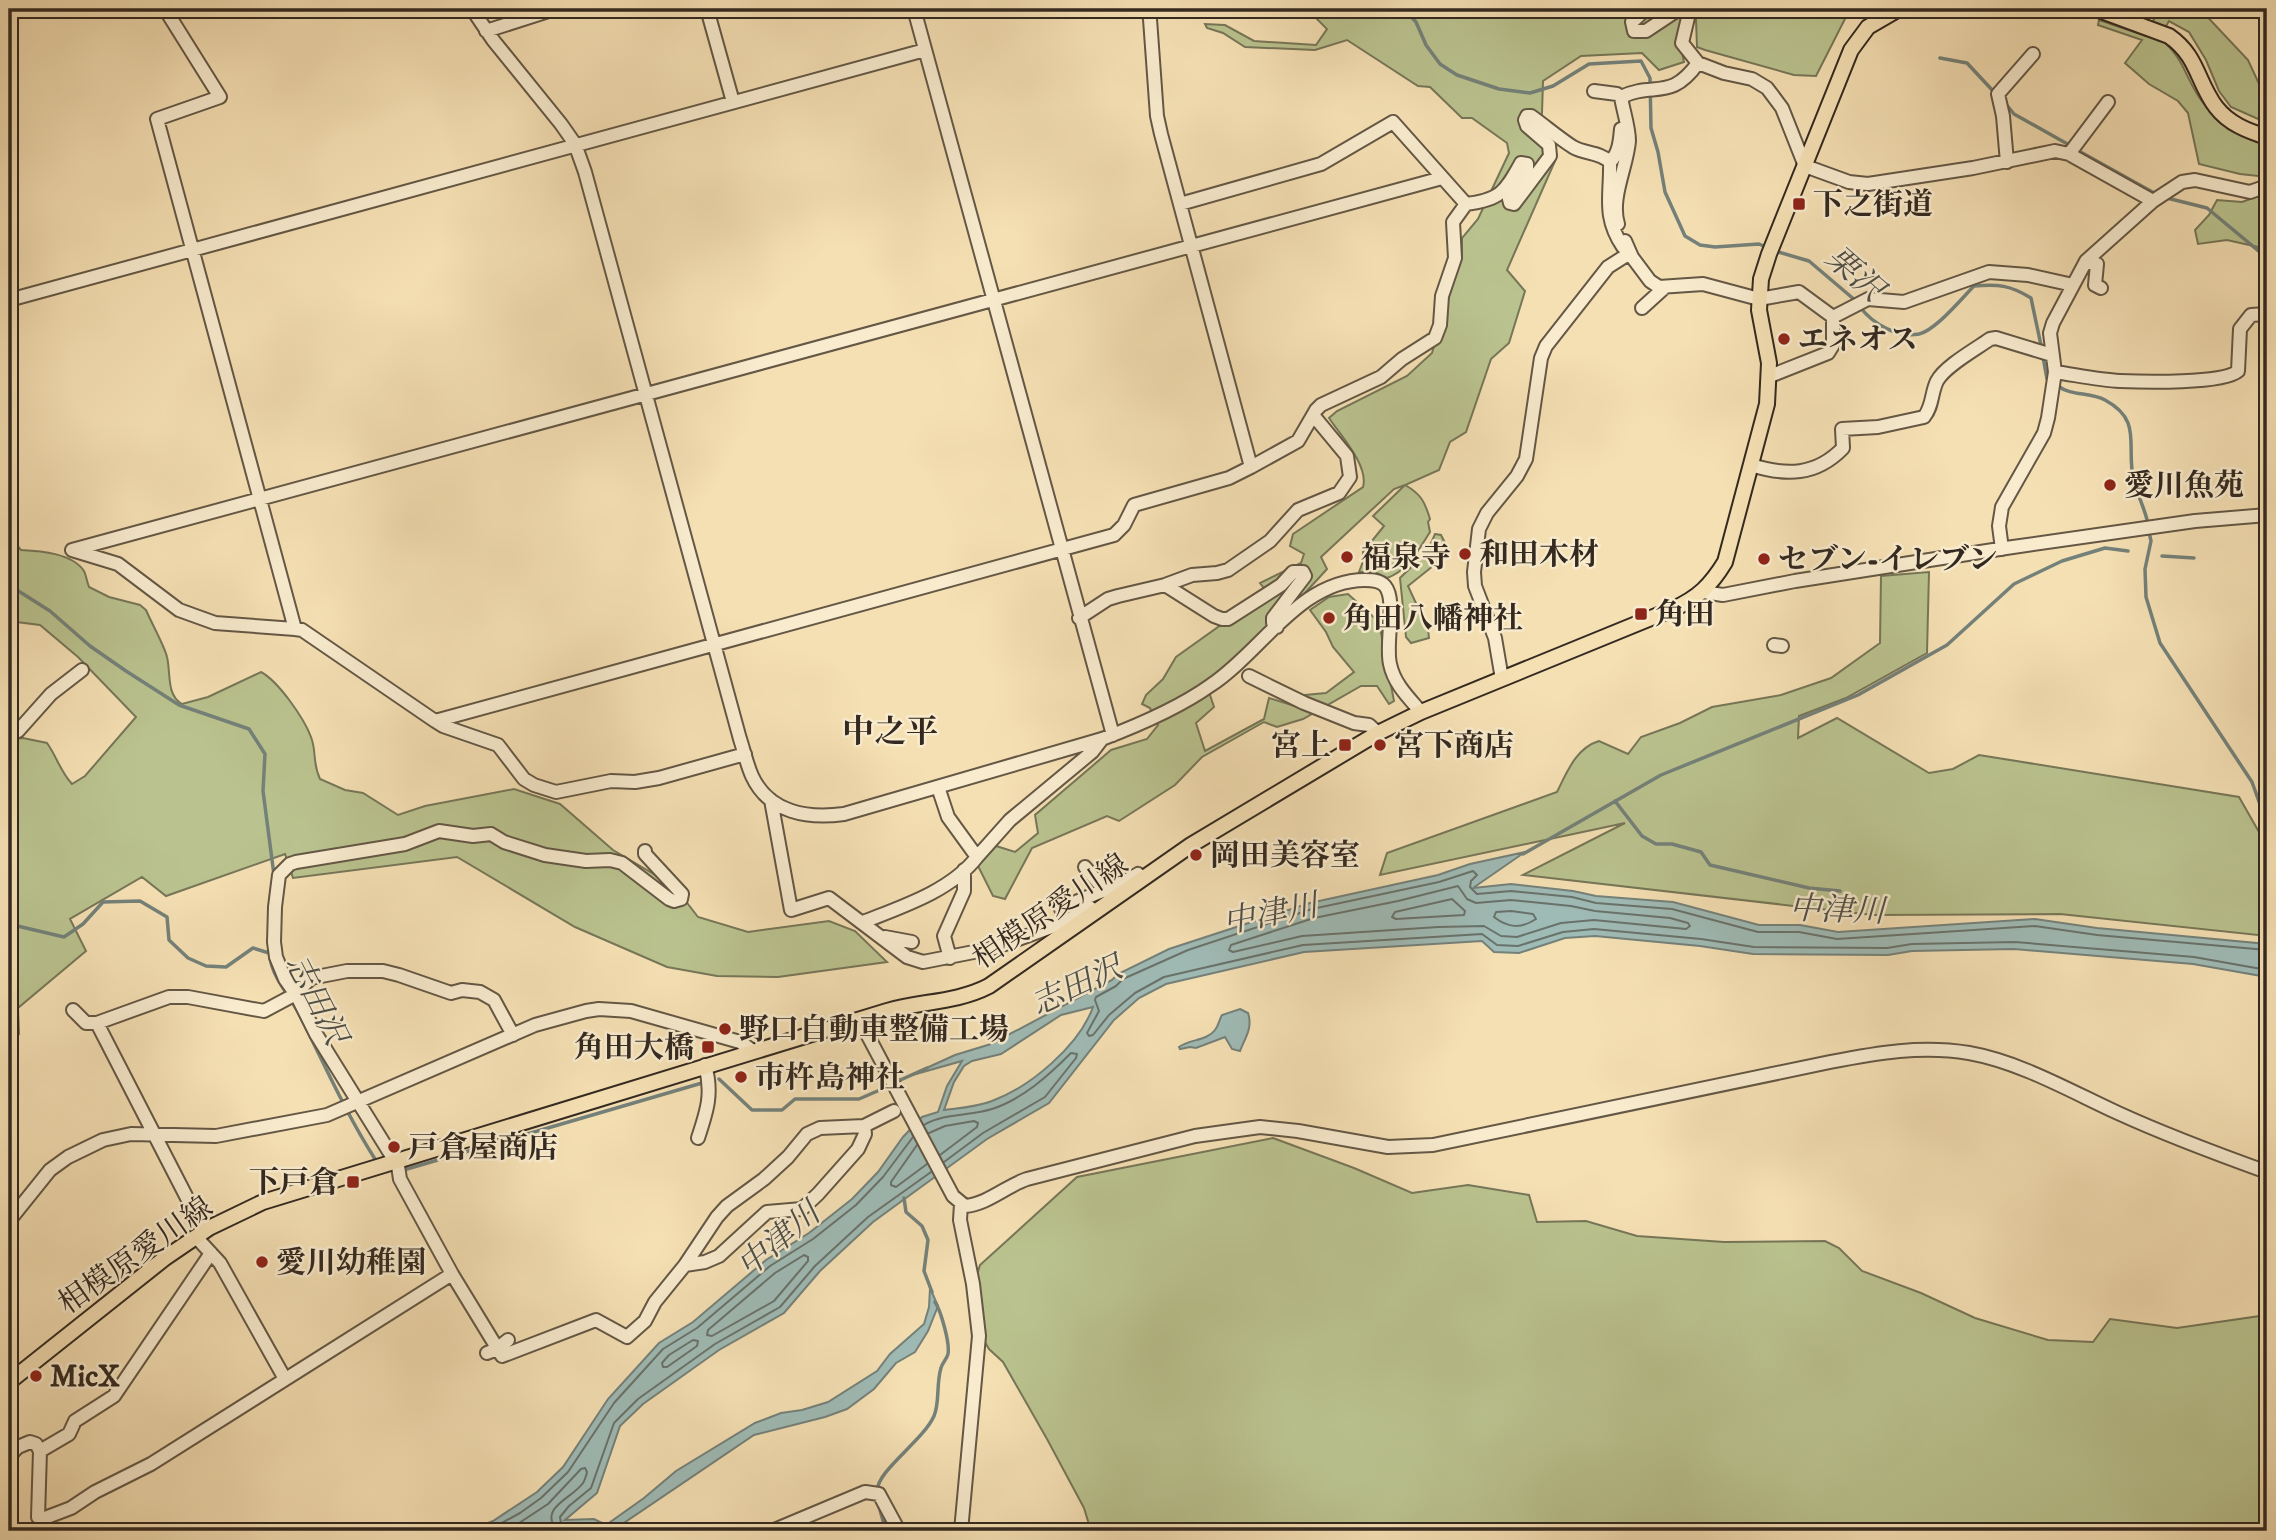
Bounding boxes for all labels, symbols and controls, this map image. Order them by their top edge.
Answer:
place label: 下之街道 [1813,187,1933,224]
marker: 下之街道 [1791,196,1807,212]
water label: 栗沢 [1816,238,1894,313]
place label: エネオス [1798,322,1918,359]
marker: エネオス [1776,331,1792,347]
place label: 愛川魚苑 [2124,468,2244,505]
marker: 愛川魚苑 [2102,477,2118,493]
place label: 和田木材 [1479,537,1599,574]
place label: 福泉寺 [1361,540,1451,577]
place label: セブン-イレブン [1778,542,1998,579]
marker: 和田木材 [1457,546,1473,562]
marker: 福泉寺 [1339,549,1355,565]
marker: セブン-イレブン [1756,551,1772,567]
place label: 角田 [1655,597,1715,634]
place label: 角田八幡神社 [1343,601,1523,638]
marker: 角田 [1633,606,1649,622]
marker: 角田八幡神社 [1321,610,1337,626]
district label: 中之平 [842,713,938,753]
place label: 宮上 [1271,728,1331,765]
place label: 宮下商店 [1394,728,1514,765]
marker: 宮上 [1337,737,1353,753]
marker: 宮下商店 [1372,737,1388,753]
place label: 岡田美容室 [1210,838,1360,875]
street label: 相模原愛川線 [966,847,1136,978]
marker: 岡田美容室 [1188,847,1204,863]
water label: 中津川 [1219,886,1324,944]
water label: 中津川 [1788,889,1889,933]
water label: 志田沢 [1025,947,1132,1025]
water label: 志田沢 [276,948,357,1055]
place label: 野口自動車整備工場 [739,1012,1009,1049]
marker: 野口自動車整備工場 [717,1021,733,1037]
place label: 角田大橋 [574,1030,694,1067]
marker: 角田大橋 [700,1039,716,1055]
place label: 市杵島神社 [755,1060,905,1097]
marker: 市杵島神社 [733,1069,749,1085]
place label: 戸倉屋商店 [408,1130,558,1167]
marker: 戸倉屋商店 [386,1139,402,1155]
place label: 下戸倉 [249,1165,339,1202]
marker: 下戸倉 [345,1174,361,1190]
street label: 相模原愛川線 [52,1189,220,1323]
water label: 中津川 [730,1192,831,1287]
place label: 愛川幼稚園 [276,1245,426,1282]
marker: 愛川幼稚園 [254,1254,270,1270]
place label: MicX [50,1359,120,1396]
marker: MicX [28,1368,44,1384]

